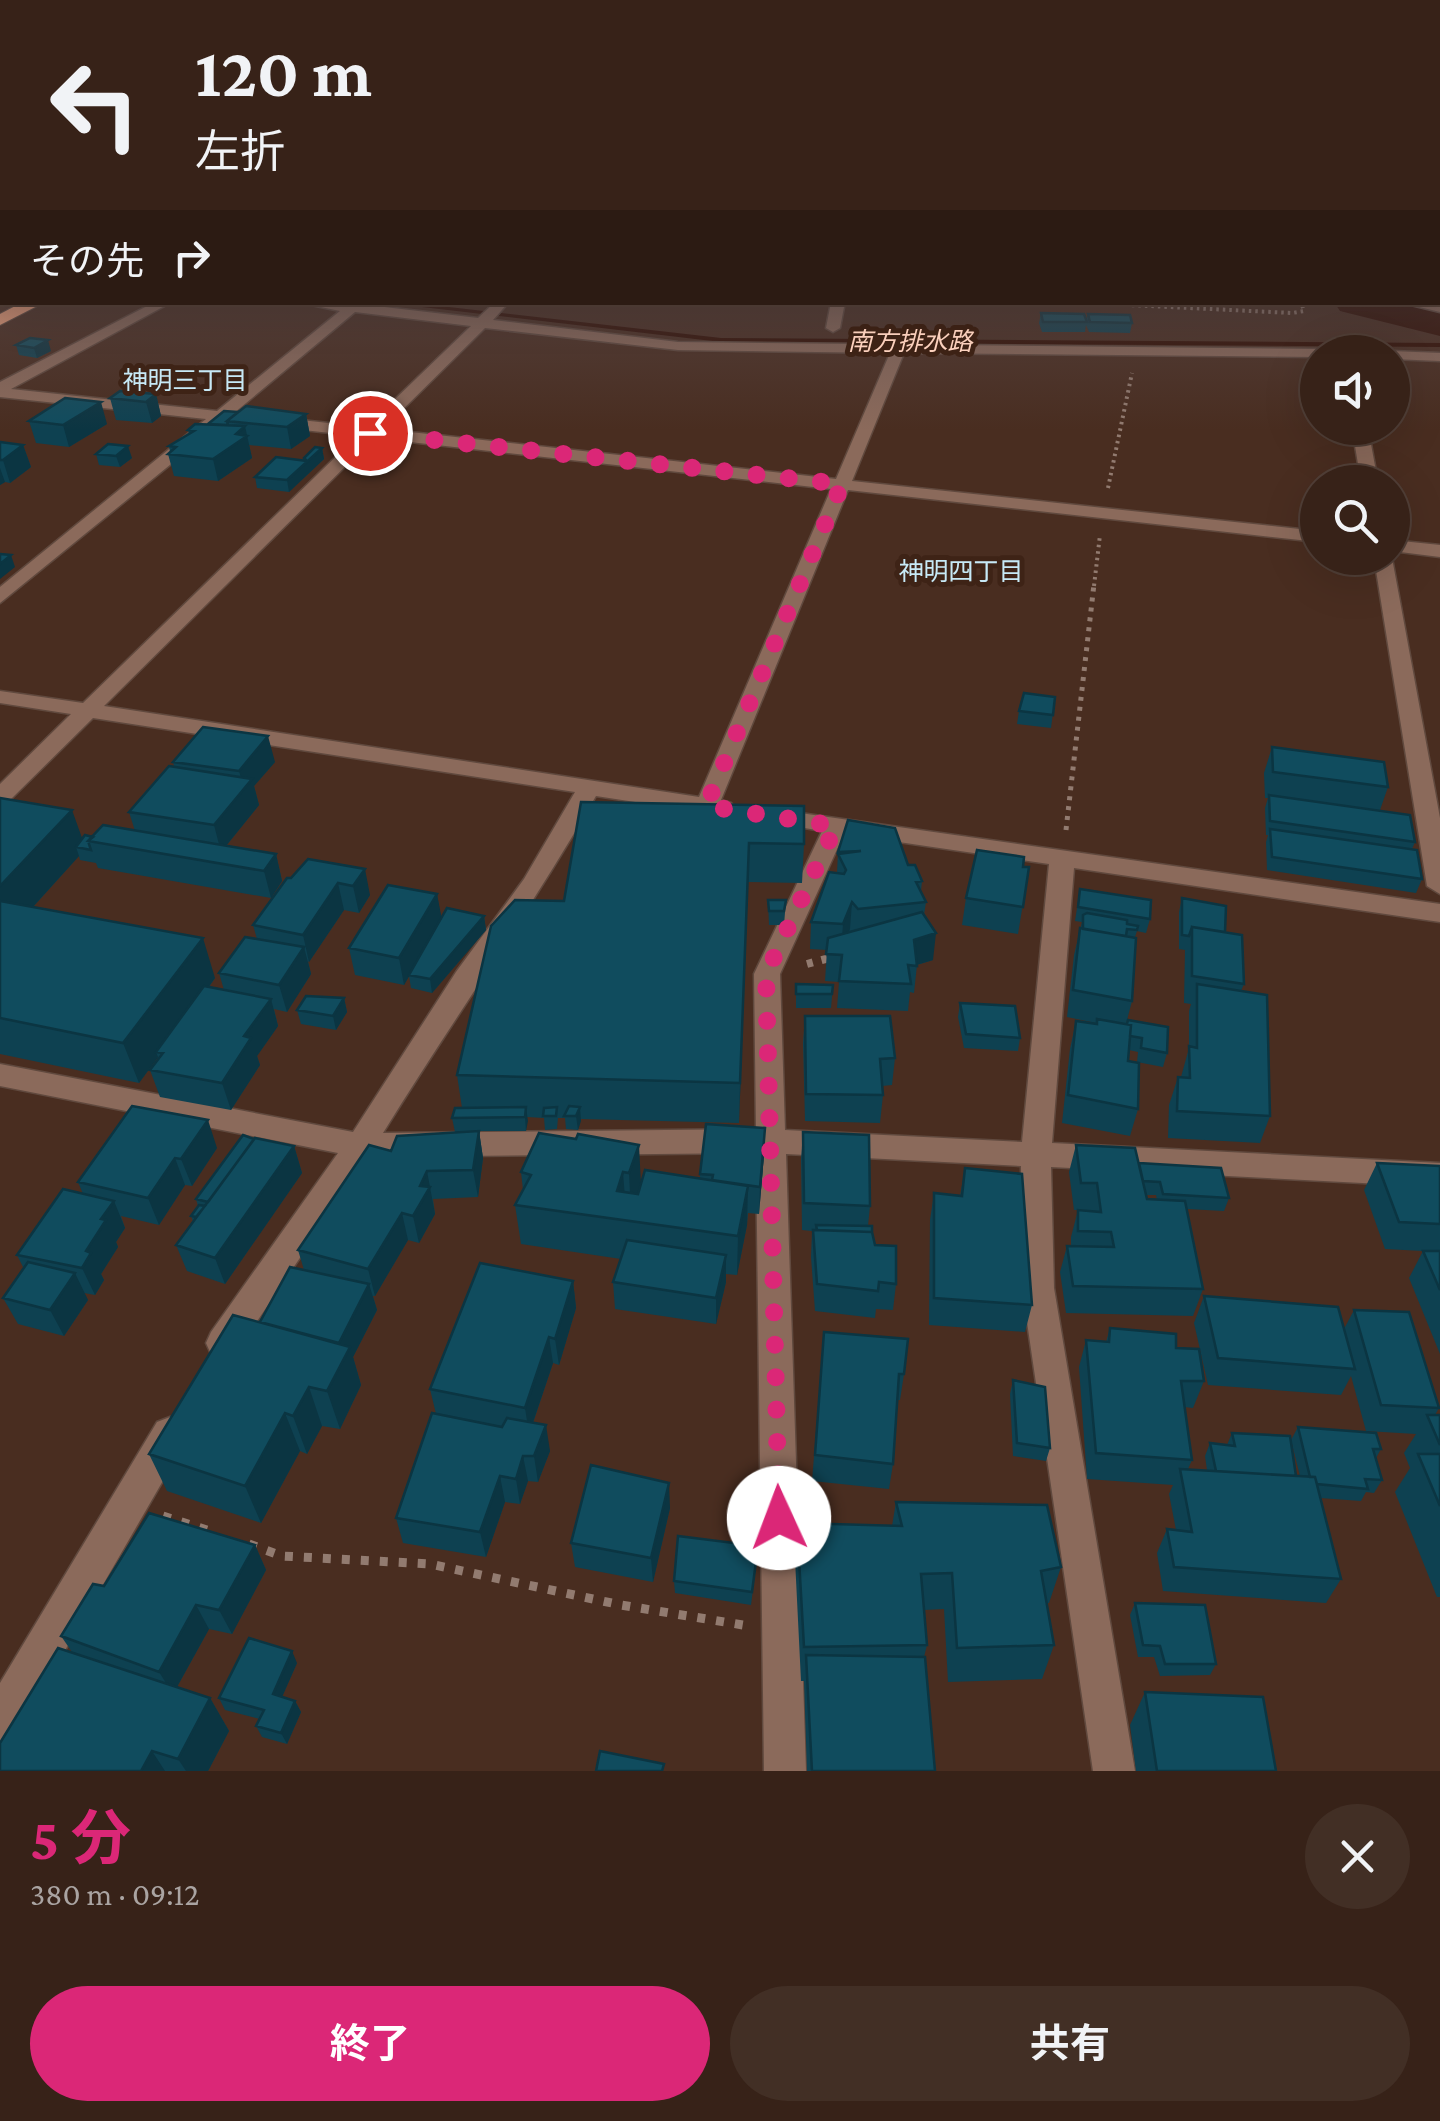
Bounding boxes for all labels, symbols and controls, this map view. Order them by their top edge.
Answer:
text: 120 m [195,33,372,111]
icon: left [30,40,160,170]
text: 左折 [195,127,285,177]
icon: right [164,230,219,285]
text: その先 [30,240,144,282]
water label: 南方排水路 [847,328,974,355]
map controls [1300,335,1410,575]
button: sound [1300,335,1410,445]
district label: 神明三丁目 [122,367,248,394]
pin [328,391,413,476]
icon: arrive [343,406,398,461]
button: search [1300,465,1410,575]
district label: 神明四丁目 [898,558,1024,585]
position arrow [727,1466,831,1570]
button: close [1305,1804,1410,1909]
text: 5 分 [30,1805,131,1872]
text: 380 m · 09:12 [30,1876,199,1912]
button: 終了 [30,1986,710,2101]
button: 共有 [730,1986,1410,2101]

